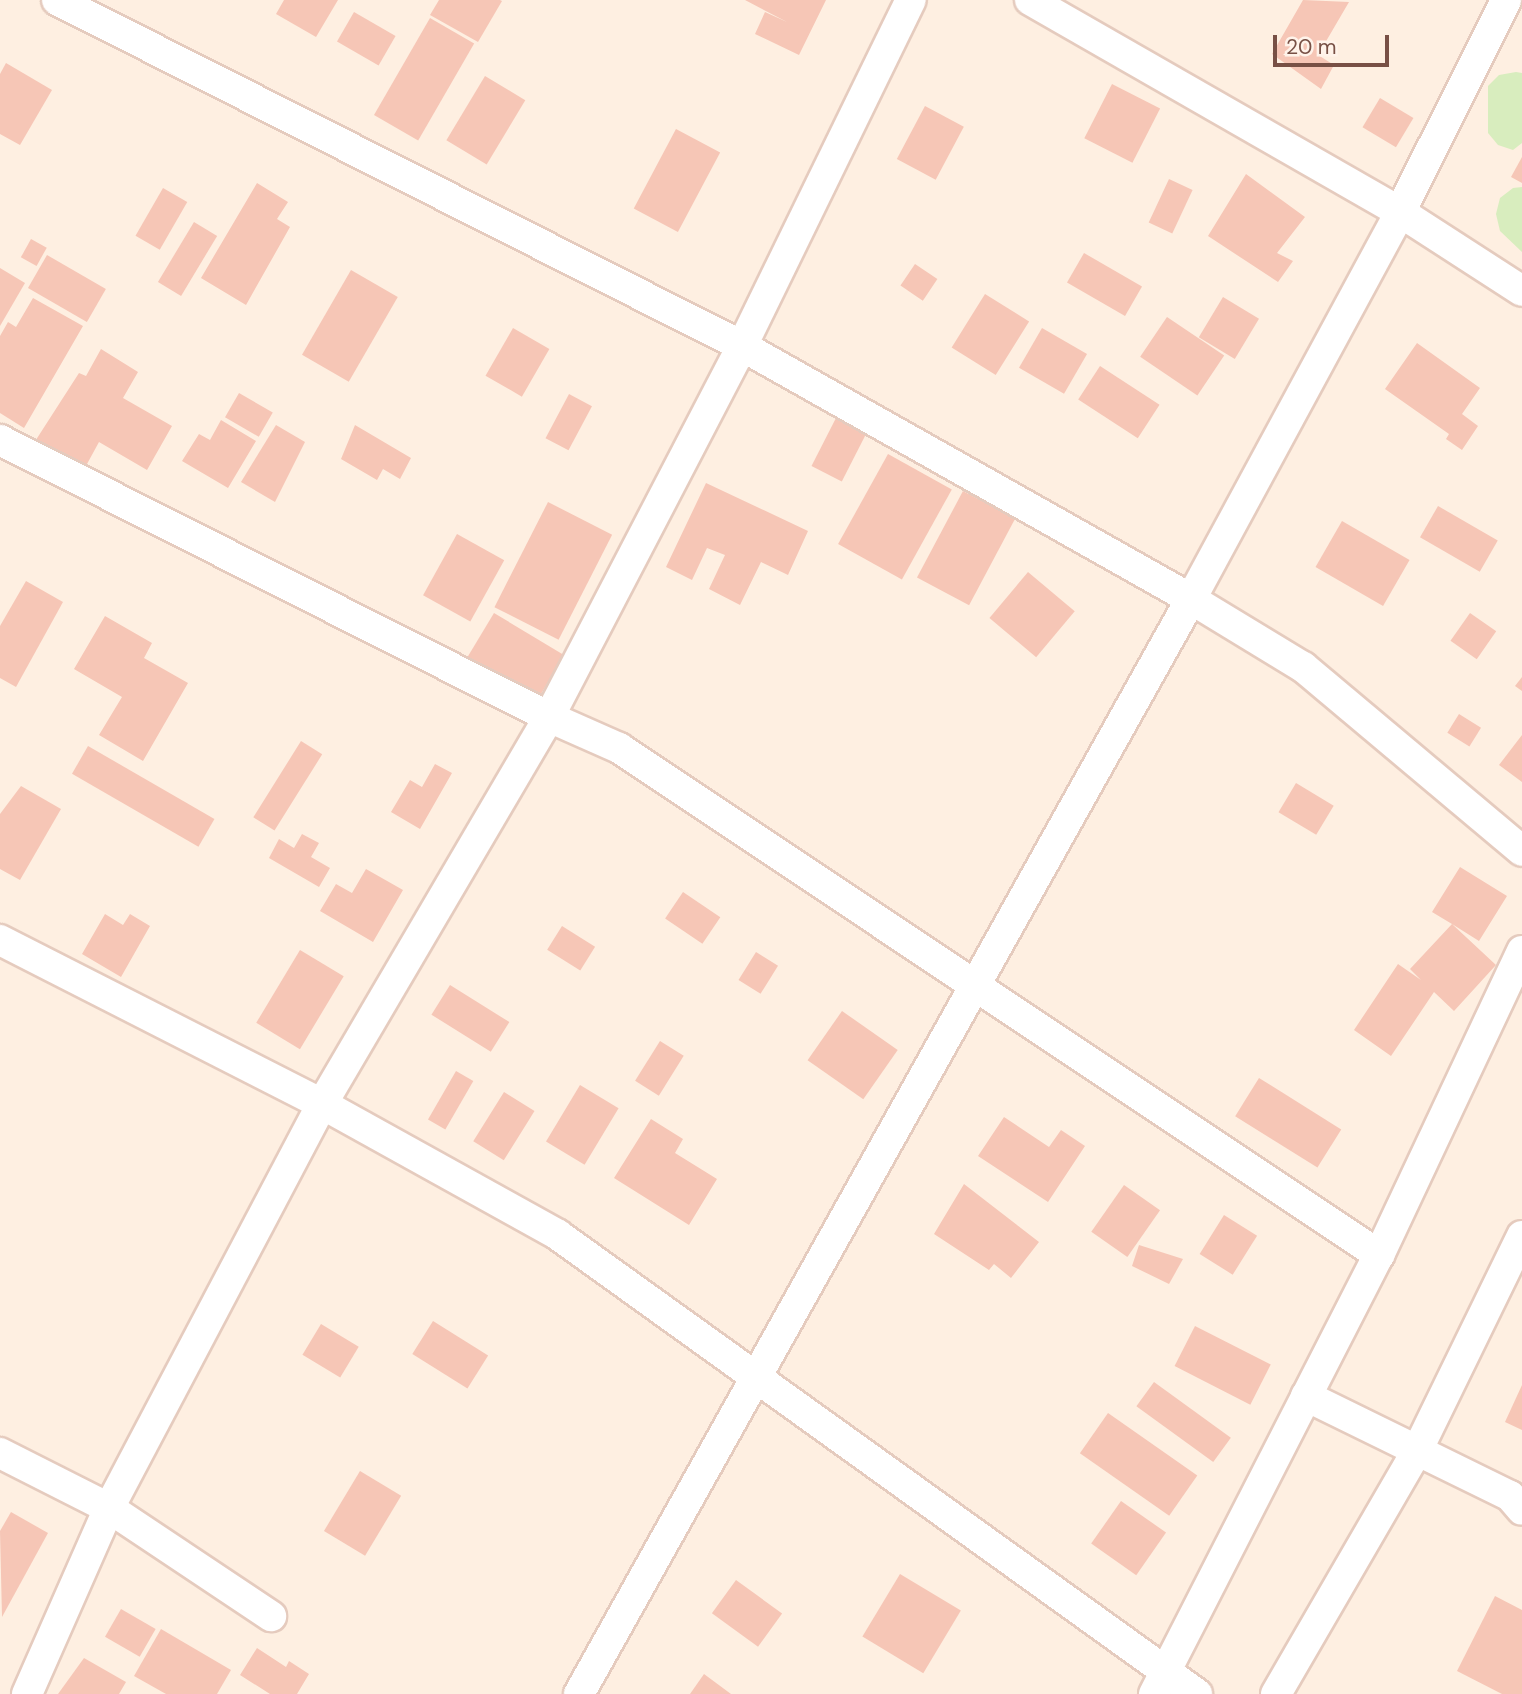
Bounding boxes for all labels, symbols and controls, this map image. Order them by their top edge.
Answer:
scale bar [1277,21,1392,65]
text: 20 m [1286,33,1337,61]

